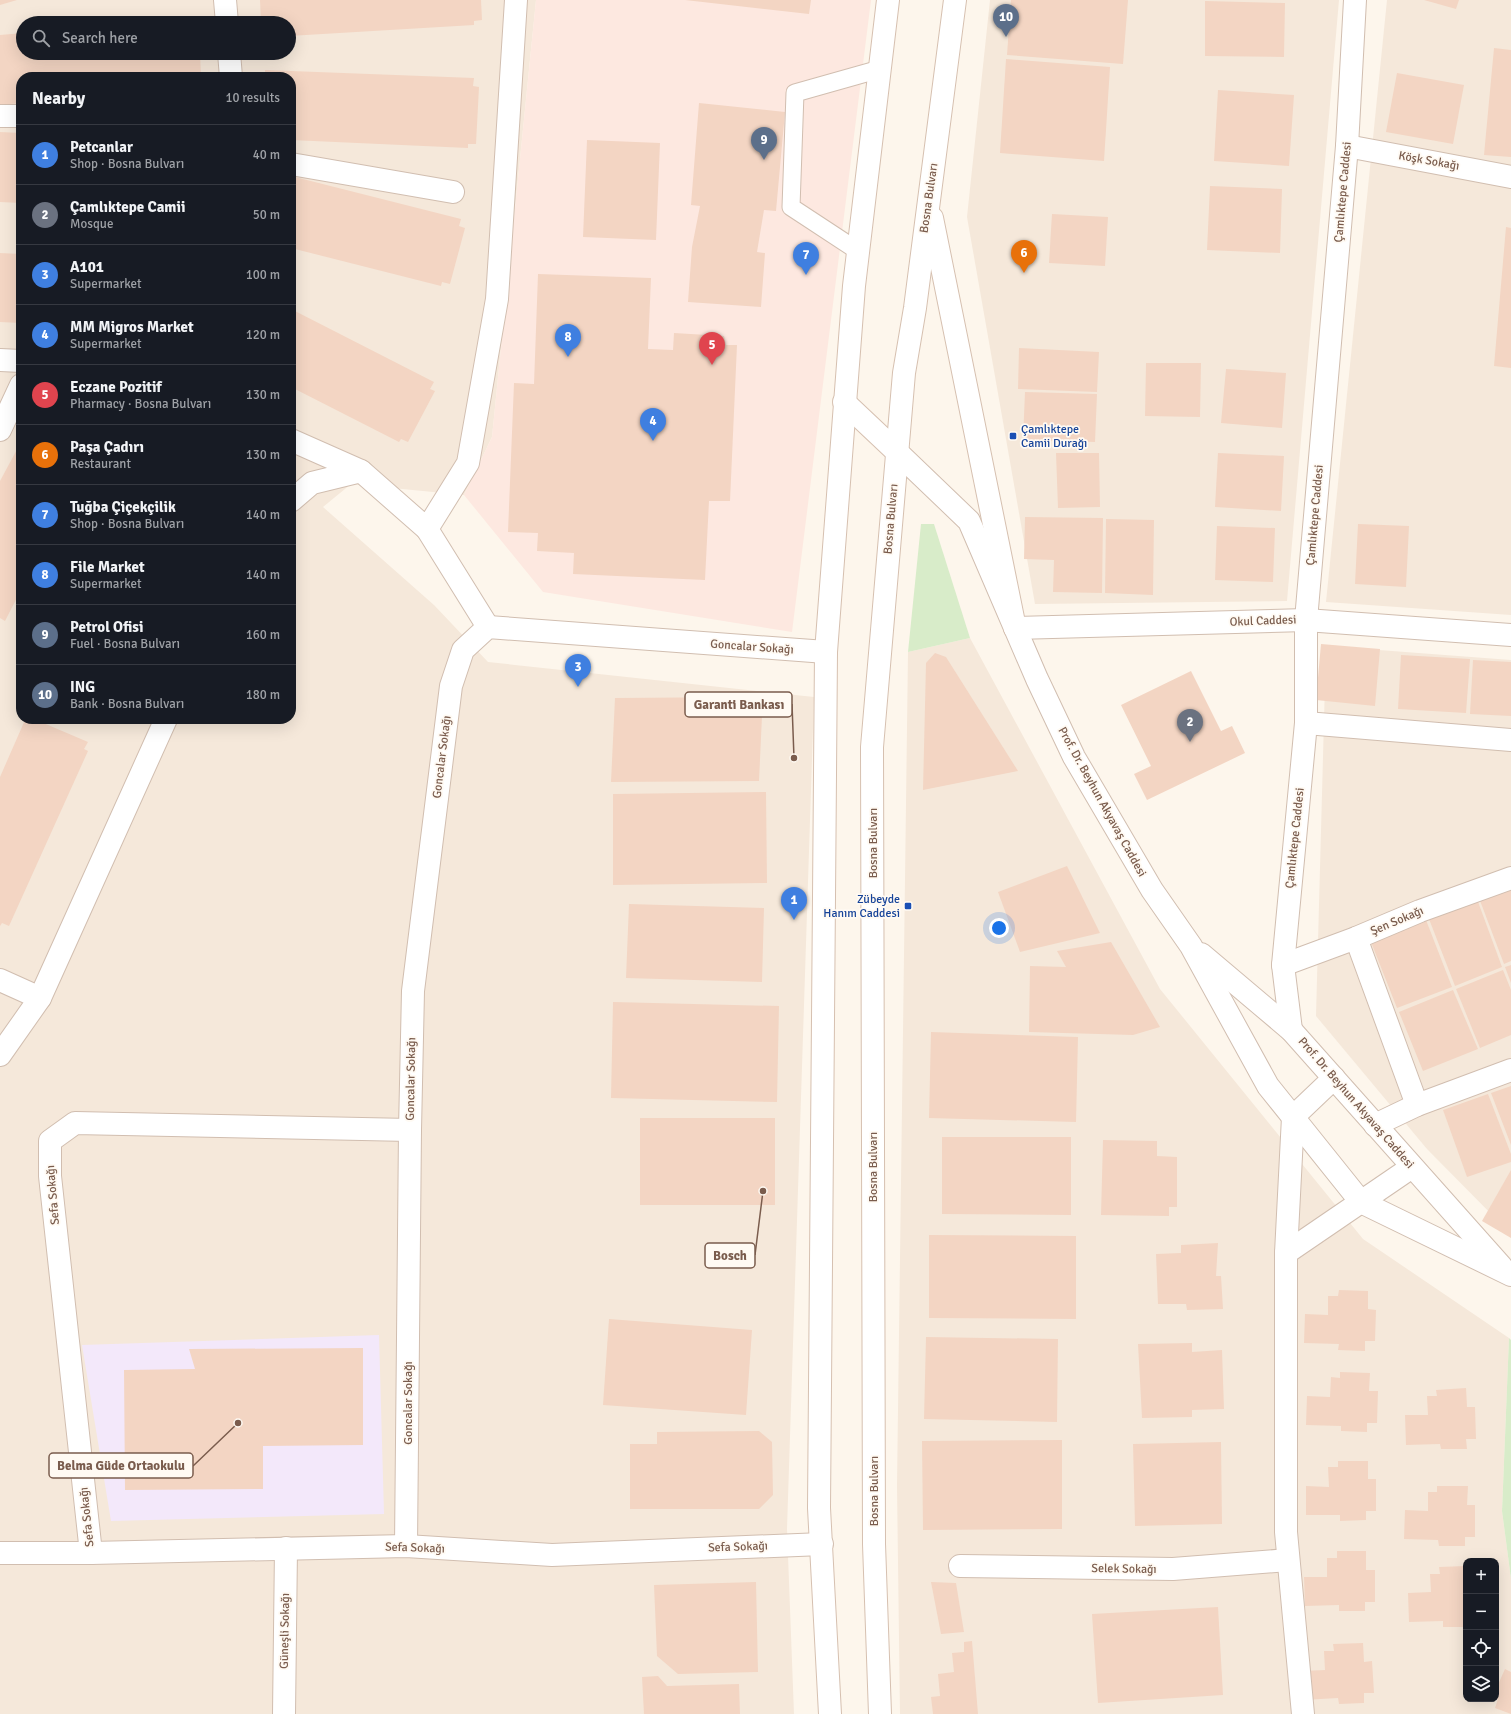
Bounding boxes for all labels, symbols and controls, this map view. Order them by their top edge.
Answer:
pin: 10 [993,4,1019,37]
search box [16,16,296,60]
icon: search [30,27,52,49]
text: Search here [62,29,138,47]
text: Nearby [32,88,85,109]
text: 10 results [225,90,280,106]
pin: 9 [751,127,777,160]
text: Petcanlar [70,138,133,156]
street label: Çamlıktepe Caddesi [1331,141,1355,243]
text: 1 [41,147,49,163]
text: 40 m [253,147,280,163]
street label: Köşk Sokağı [1397,148,1461,174]
text: Shop · Bosna Bulvarı [70,156,184,172]
street label: Bosna Bulvarı [917,162,941,234]
text: Çamlıktepe Camii [70,198,185,216]
text: 2 [41,207,49,223]
text: 50 m [253,207,280,223]
text: Mosque [70,216,113,232]
pin: 6 [1011,240,1037,273]
pin: 7 [793,242,819,275]
text: A101 [70,258,104,276]
text: 3 [41,267,49,283]
text: 100 m [246,267,280,283]
text: Supermarket [70,276,142,292]
text: MM Migros Market [70,318,194,336]
pin: 8 [555,324,581,357]
text: 4 [41,327,49,343]
text: 120 m [246,327,280,343]
pin: 5 [699,332,725,365]
text: Supermarket [70,336,142,352]
text: Eczane Pozitif [70,378,162,396]
text: 5 [41,387,49,403]
text: 130 m [246,387,280,403]
text: Pharmacy · Bosna Bulvarı [70,396,211,412]
pin: 4 [640,408,666,441]
place label: Çamlıktepe Camii Durağı [1021,422,1087,451]
marker: Çamlıktepe Camii Durağı [1008,431,1018,441]
text: Paşa Çadırı [70,438,144,456]
text: 6 [41,447,49,463]
text: 130 m [246,447,280,463]
text: Restaurant [70,456,131,472]
street label: Çamlıktepe Caddesi [1303,464,1327,566]
street label: Bosna Bulvarı [880,483,902,555]
text: Tuğba Çiçekçilik [70,498,176,516]
text: 7 [41,507,49,523]
text: 140 m [246,507,280,523]
text: Shop · Bosna Bulvarı [70,516,184,532]
text: File Market [70,558,145,576]
text: 8 [41,567,49,583]
text: 140 m [246,567,280,583]
text: Supermarket [70,576,142,592]
street label: Okul Caddesi [1229,612,1297,630]
text: Petrol Ofisi [70,618,144,636]
text: 9 [41,627,49,643]
text: 160 m [246,627,280,643]
text: Fuel · Bosna Bulvarı [70,636,180,652]
street label: Goncalar Sokağı [710,637,794,657]
pin: 3 [565,654,591,687]
text: ING [70,678,95,696]
text: 10 [38,687,52,703]
text: 180 m [246,687,280,703]
callout: Garanti Bankası [685,692,792,717]
text: Bank · Bosna Bulvarı [70,696,184,712]
text: Garanti Bankası [694,697,784,713]
pin: 2 [1177,709,1203,742]
street label: Goncalar Sokağı [429,715,455,799]
street label: Prof. Dr. Beyhun Akyavaş Caddesi [1054,724,1150,880]
street label: Çamlıktepe Caddesi [1282,787,1308,889]
street label: Bosna Bulvarı [866,808,881,878]
pin: 1 [781,887,807,920]
place label: Zübeyde Hanım Caddesi [823,892,900,921]
marker: Zübeyde Hanım Caddesi [903,901,913,911]
street label: Şen Sokağı [1368,903,1426,939]
your location [989,918,1009,938]
street label: Prof. Dr. Beyhun Akyavaş Caddesi [1295,1034,1417,1172]
street label: Goncalar Sokağı [403,1037,419,1121]
street label: Bosna Bulvarı [866,1132,881,1202]
street label: Sefa Sokağı [43,1164,63,1226]
callout: Bosch [705,1243,755,1268]
text: Bosch [713,1248,747,1264]
street label: Goncalar Sokağı [401,1361,416,1445]
callout: Belma Güde Ortaokulu [49,1453,193,1478]
street label: Bosna Bulvarı [867,1456,882,1526]
text: Belma Güde Ortaokulu [57,1458,185,1474]
street label: Sefa Sokağı [76,1486,98,1548]
street label: Sefa Sokağı [708,1538,768,1556]
street label: Sefa Sokağı [385,1539,445,1557]
map controls [1463,1558,1499,1702]
button: + [1463,1558,1499,1594]
street label: Selek Sokağı [1091,1561,1157,1577]
street label: Güneşli Sokağı [277,1593,293,1669]
button: − [1463,1594,1499,1630]
button: locate [1463,1630,1499,1666]
button: layers [1463,1666,1499,1702]

